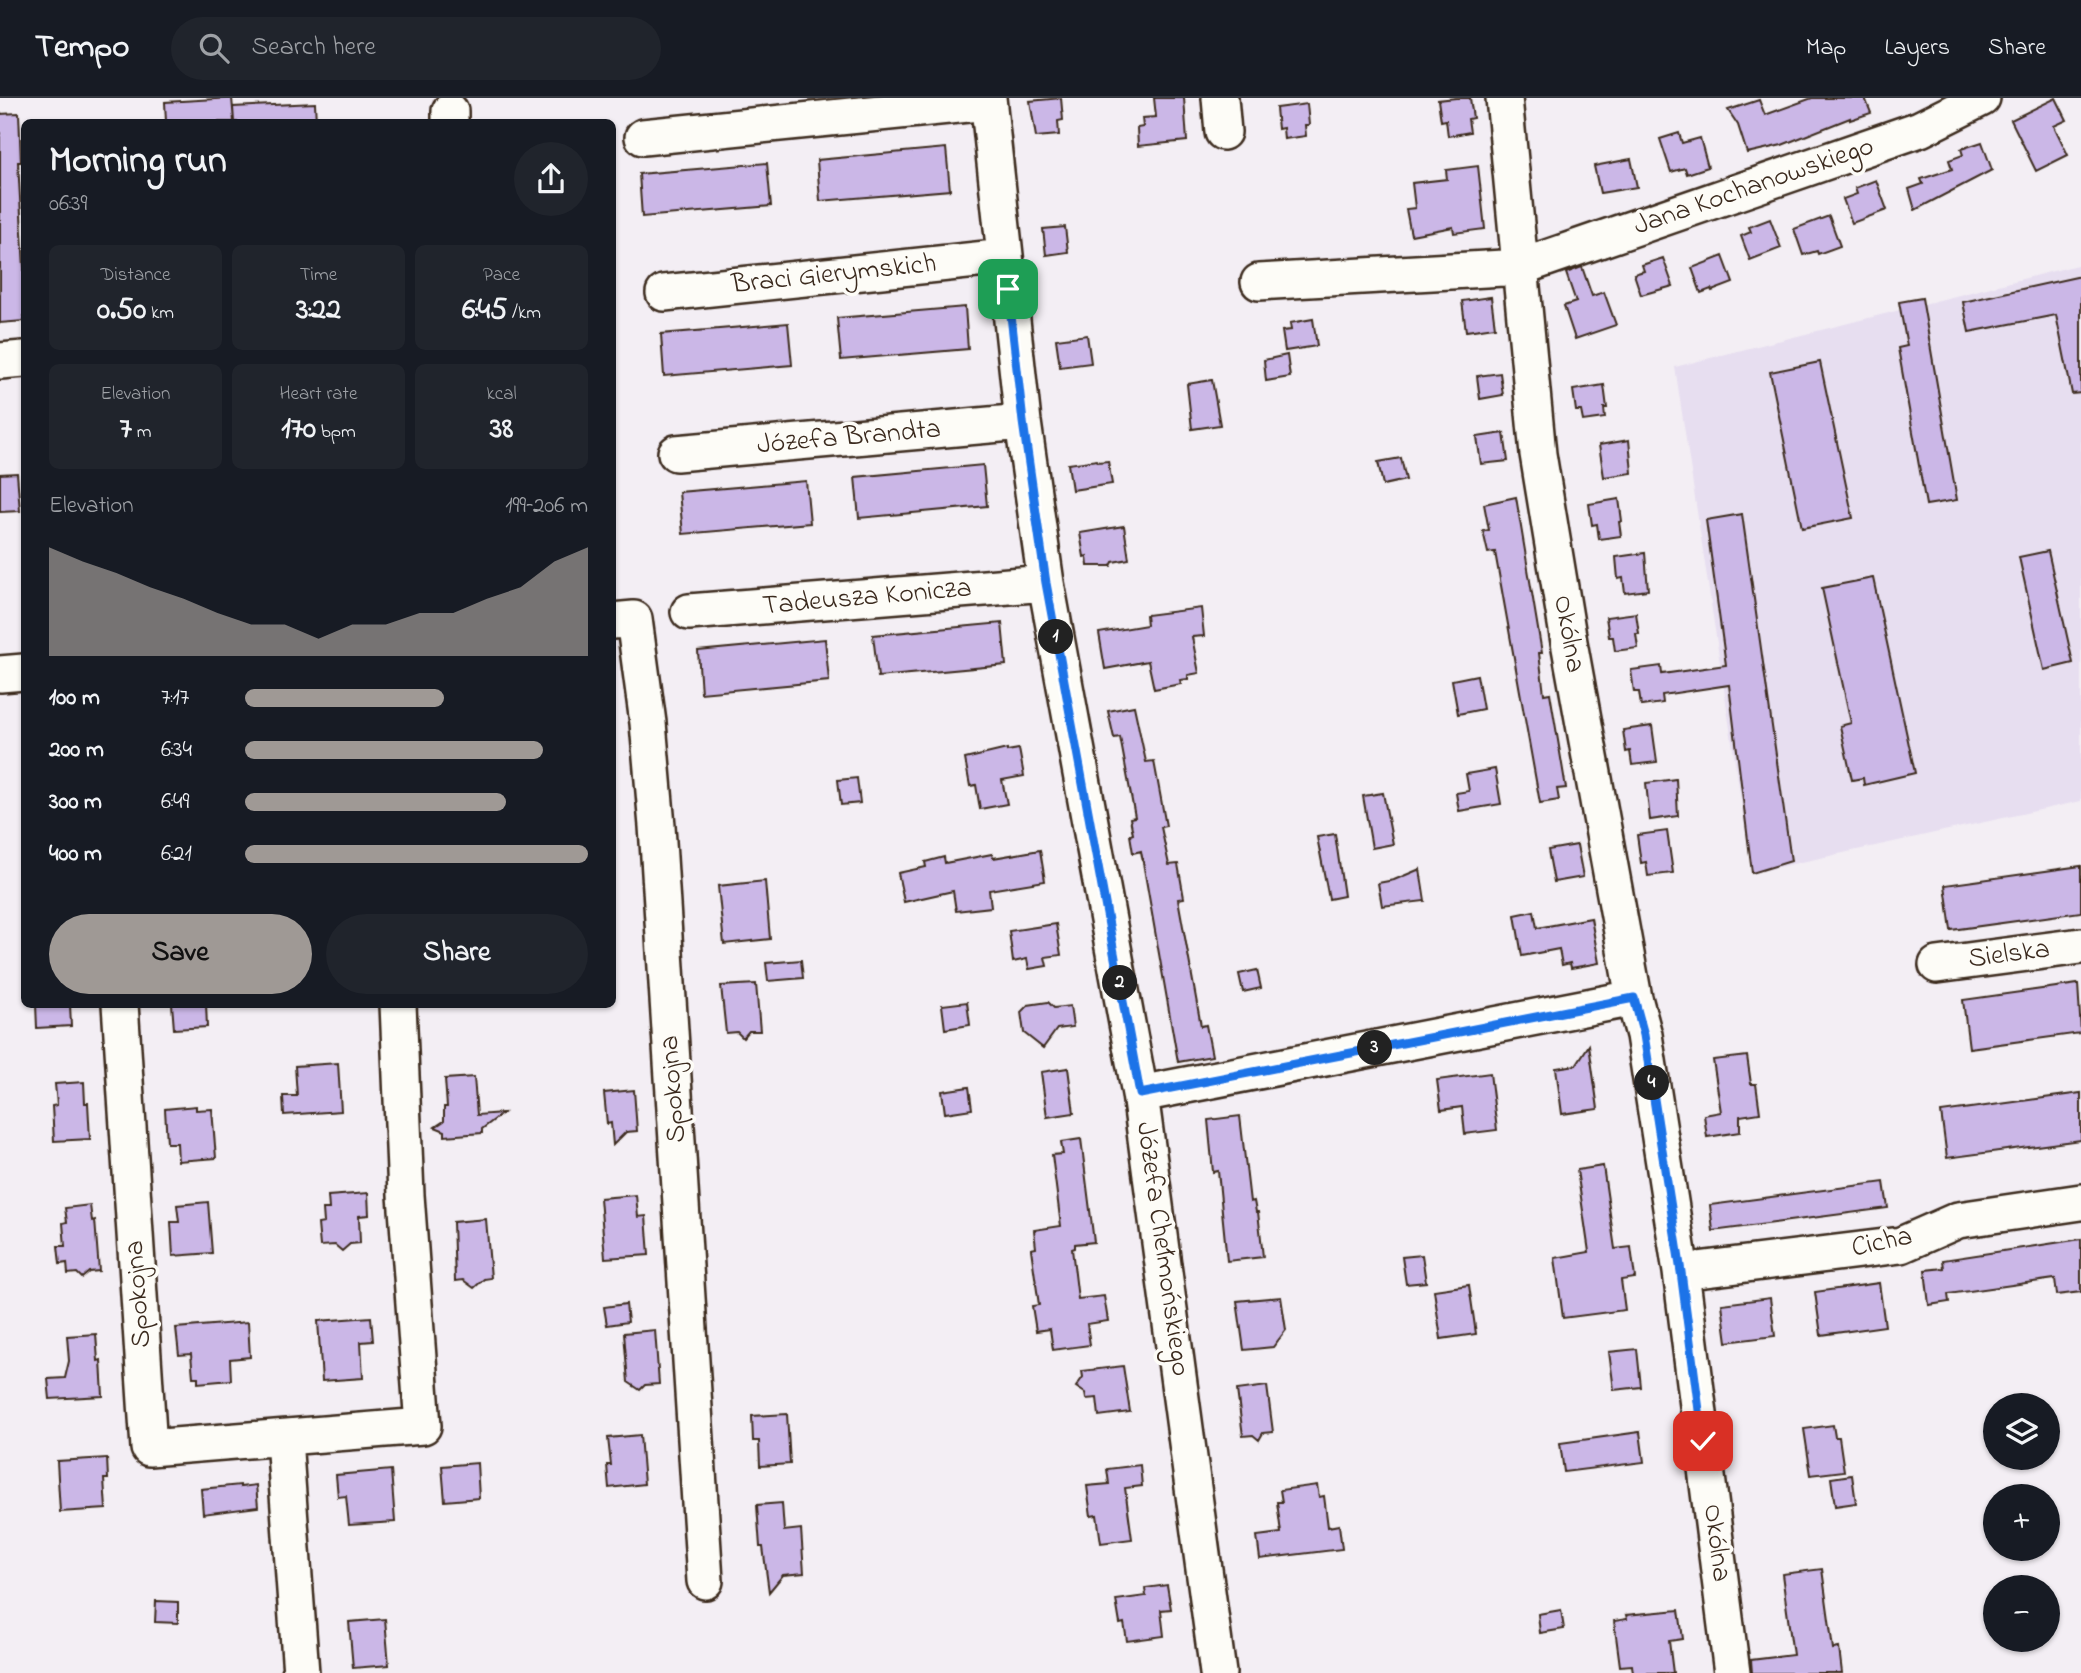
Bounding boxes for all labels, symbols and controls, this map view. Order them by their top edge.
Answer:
search box [171,17,661,80]
text: Tempo [35,24,129,72]
icon: search [195,29,233,67]
text: Search here [251,29,376,67]
text: Map [1806,31,1846,66]
text: Layers [1884,31,1950,66]
text: Share [1988,31,2046,66]
street label: Jana Kochanowskiego [1628,127,1880,247]
text: Morning run [49,134,227,190]
button: share [514,142,588,216]
text: 06:39 [49,188,87,221]
street label: Braci Gierymskich [729,244,938,306]
pin [978,259,1038,319]
text: Distance [101,262,171,289]
text: Time [300,262,337,289]
text: Pace [483,262,520,289]
icon: arrive [989,270,1027,308]
text: 0.50 [97,289,146,333]
text: 3:22 [296,289,341,333]
text: 6:45 [462,289,507,333]
text: km [146,300,174,327]
text: /km [507,300,541,327]
text: Elevation [101,381,170,408]
text: Heart rate [280,381,357,408]
text: kcal [486,381,517,408]
text: 7 [120,408,132,452]
text: 170 [281,408,316,452]
text: 38 [490,408,513,452]
street label: Józefa Brandta [755,410,943,466]
text: m [132,419,151,446]
text: bpm [316,419,356,446]
text: Elevation [49,490,134,523]
text: 199–206 m [505,490,588,523]
street label: Tadeusza Konicza [761,568,973,628]
street label: Okólna [1541,592,1595,676]
pin: 1 [1038,620,1074,654]
text: 1 [1052,623,1059,650]
text: 100 m [49,682,100,715]
text: 7:17 [161,682,189,715]
text: 200 m [49,734,104,767]
text: 6:34 [161,734,192,767]
text: 300 m [49,786,102,819]
text: 6:49 [161,786,189,819]
text: 400 m [49,838,102,871]
text: 6:21 [161,838,192,871]
button: Save [49,914,312,994]
button: Share [326,914,588,994]
street label: Sielska [1966,930,2052,980]
pin: 2 [1102,966,1138,1001]
text: 2 [1115,969,1124,996]
pin: 3 [1358,1030,1392,1066]
street label: Spokojna [650,1034,698,1144]
text: 3 [1371,1034,1378,1061]
pin: 4 [1634,1066,1670,1100]
text: 4 [1648,1069,1655,1096]
street label: Józefa Chełmońskiego [1124,1119,1200,1379]
street label: Cicha [1848,1217,1916,1269]
street label: Spokojna [115,1239,163,1349]
map controls [1983,1393,2060,1652]
button: layers [1983,1393,2060,1470]
pin [1673,1411,1733,1471]
icon: check [1684,1422,1722,1460]
button: + [1983,1484,2060,1561]
street label: Okólna [1691,1502,1741,1584]
button: − [1983,1575,2060,1652]

